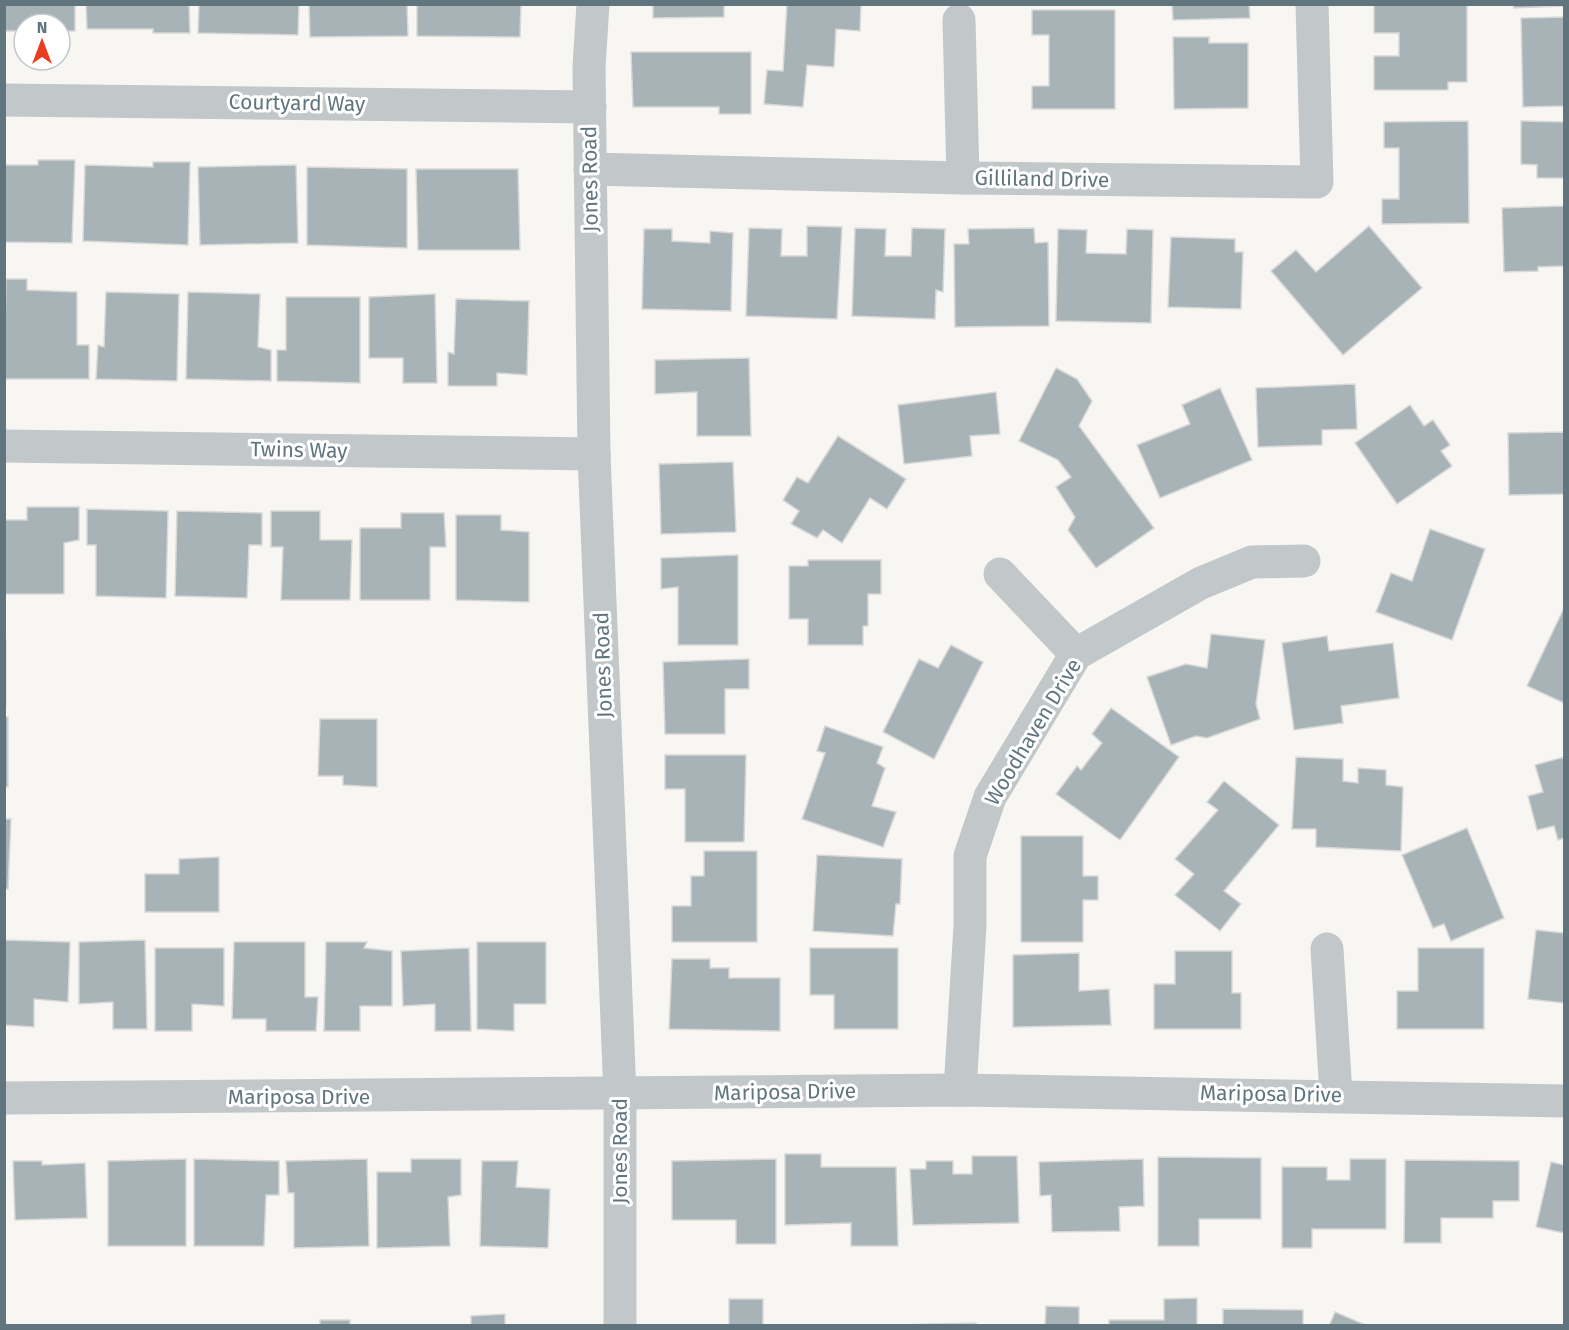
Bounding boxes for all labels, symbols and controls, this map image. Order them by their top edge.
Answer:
north arrow [12,12,72,72]
text: N [37,18,47,37]
street label: Courtyard Way [228,89,366,117]
street label: Jones Road [576,126,604,232]
street label: Gilliland Drive [975,165,1109,193]
street label: Twins Way [250,436,348,464]
street label: Jones Road [588,611,618,719]
street label: Woodhaven Drive [979,654,1087,810]
street label: Mariposa Drive [714,1078,856,1106]
street label: Mariposa Drive [1200,1080,1342,1108]
street label: Mariposa Drive [228,1084,370,1110]
street label: Jones Road [607,1098,633,1204]

